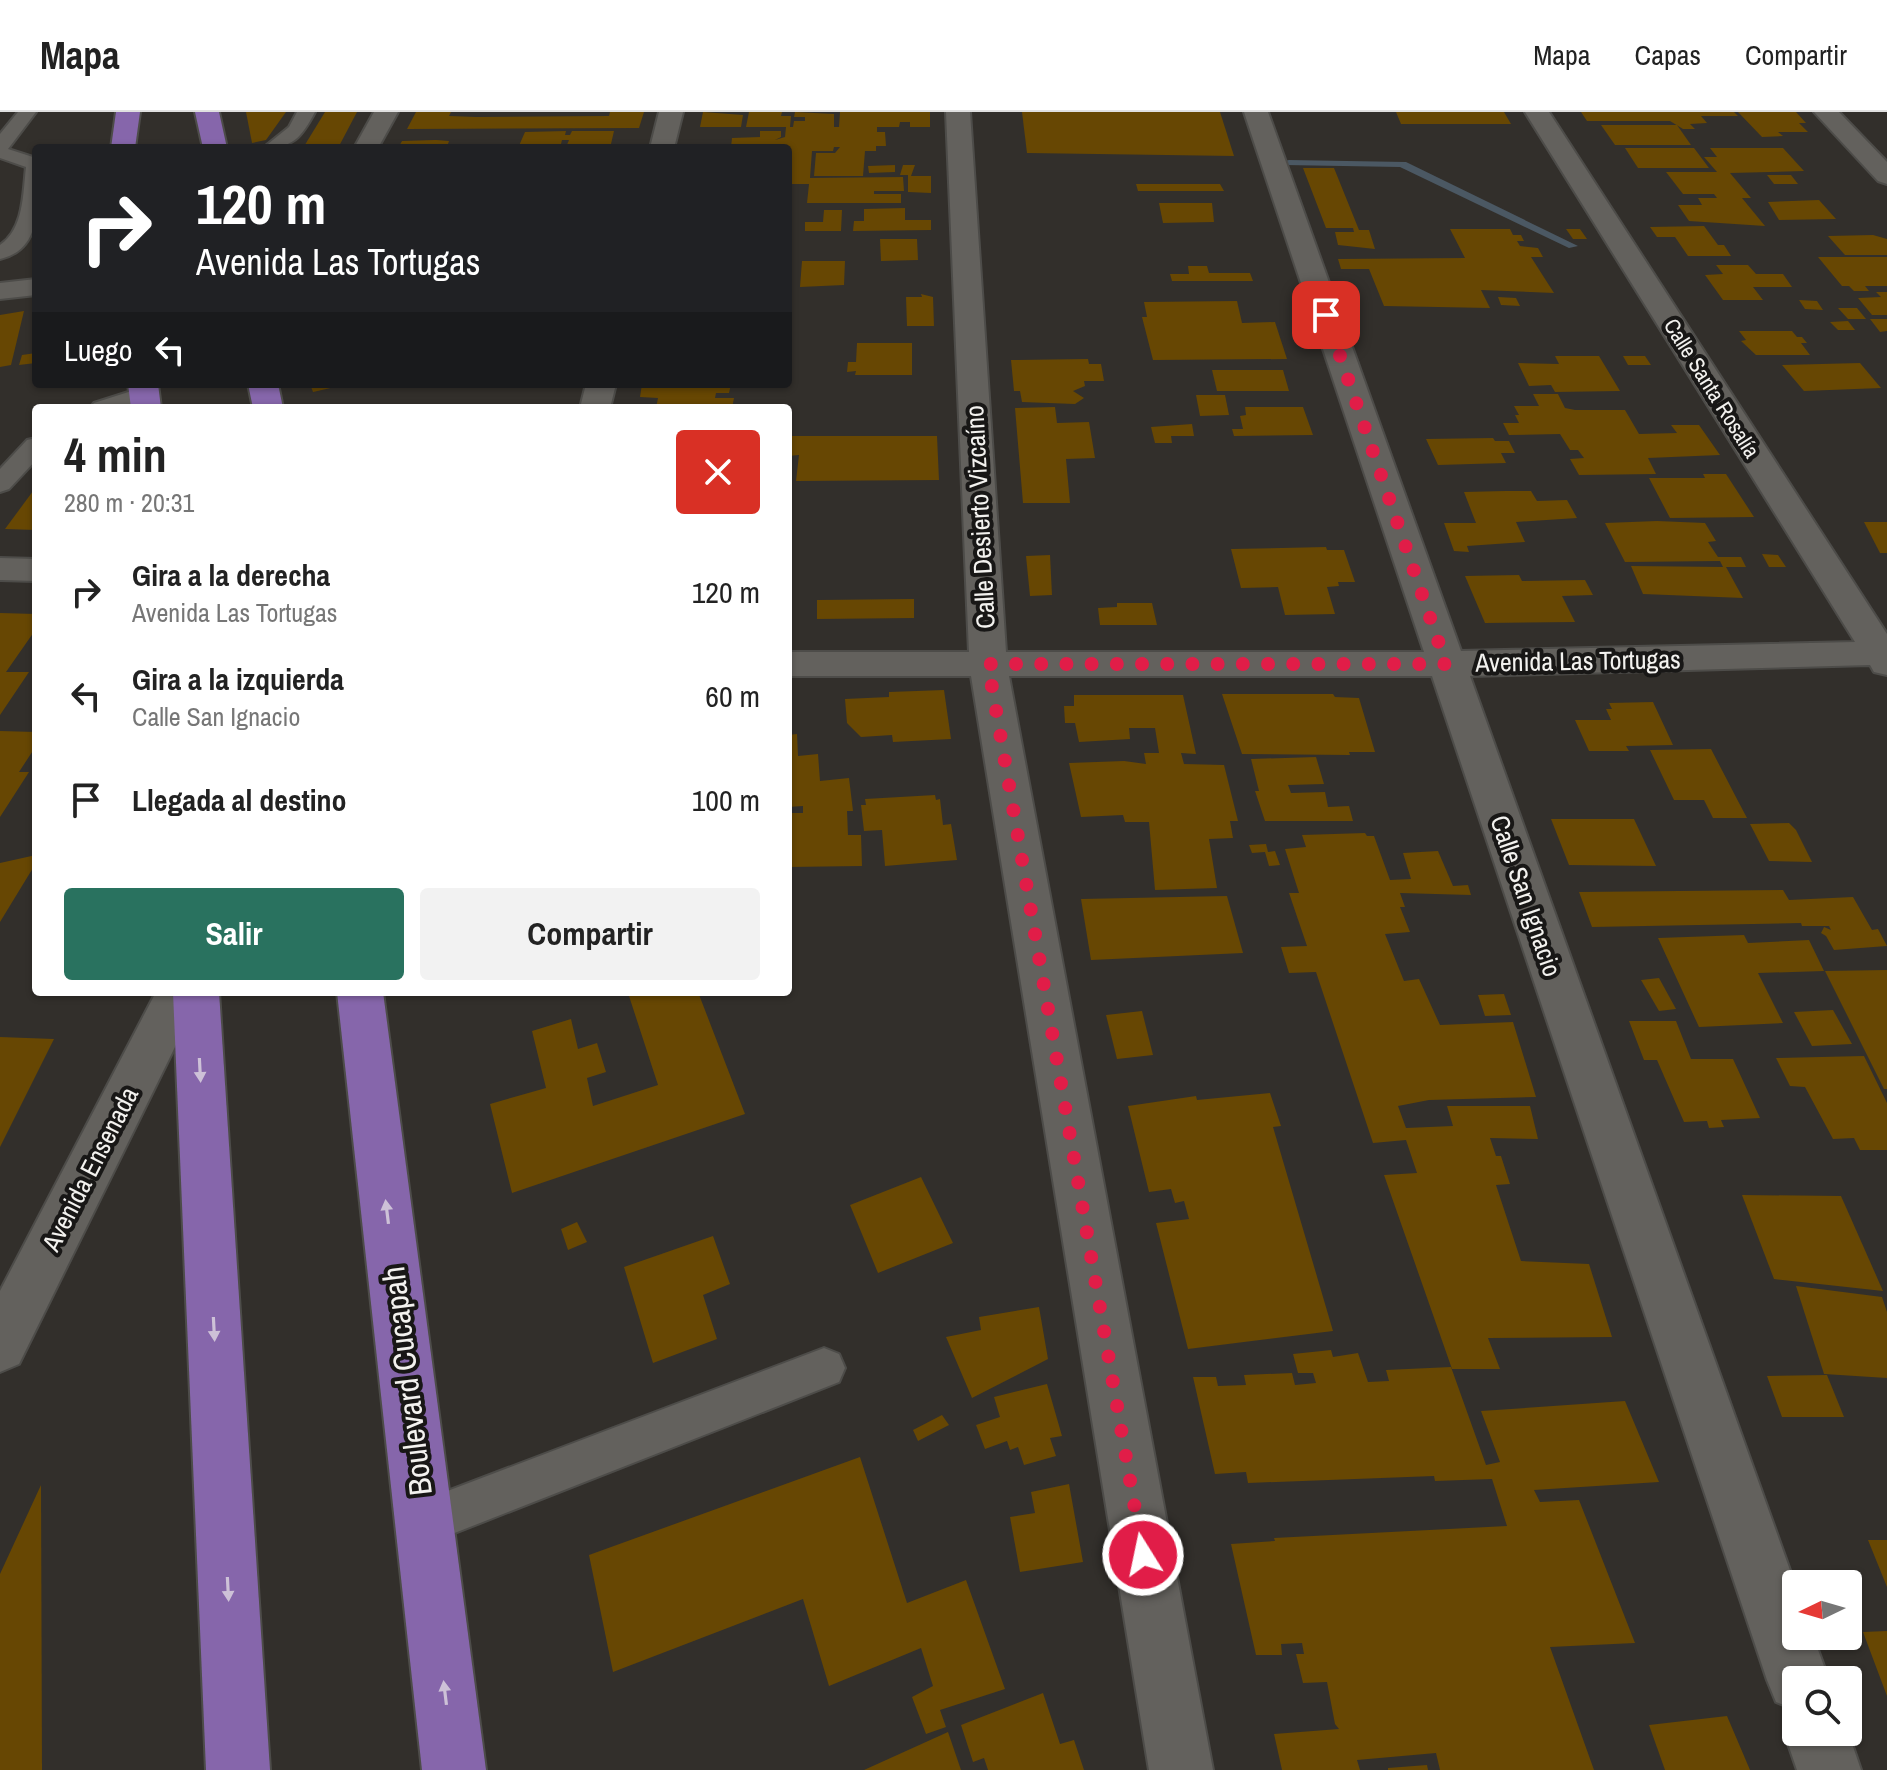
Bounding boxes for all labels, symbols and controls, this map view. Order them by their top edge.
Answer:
text: Mapa [40,30,120,81]
text: Mapa [1533,36,1591,74]
text: Capas [1635,36,1701,74]
text: Compartir [1745,36,1847,74]
text: 120 m [196,166,326,241]
icon: right [64,176,168,280]
text: Avenida Las Tortugas [196,238,481,286]
pin [1292,281,1360,349]
icon: arrive [1304,293,1348,337]
street label: Calle Santa Rosalía [1657,312,1767,464]
icon: left [148,328,192,372]
text: Luego [64,330,132,370]
street label: Calle Desierto Vizcaíno [956,404,1003,630]
text: 4 min [64,422,167,487]
button: close [676,430,760,514]
text: 280 m · 20:31 [64,485,194,520]
text: Gira a la derecha [132,555,330,595]
icon: right [64,570,108,614]
text: 120 m [692,572,760,612]
text: Avenida Las Tortugas [132,595,338,630]
street label: Avenida Las Tortugas [1474,641,1681,680]
text: Gira a la izquierda [132,659,344,699]
icon: left [64,674,108,718]
text: 60 m [705,676,760,716]
text: Calle San Ignacio [132,699,300,734]
icon: arrive [64,778,108,822]
text: Llegada al destino [132,780,347,820]
text: 100 m [692,780,760,820]
street label: Calle San Ignacio [1483,811,1570,981]
button: Salir [64,888,404,980]
button: Compartir [420,888,760,980]
one-way arrow [194,1058,207,1083]
street label: Avenida Ensenada [33,1081,146,1258]
one-way arrow [380,1199,393,1224]
street label: Boulevard Cucapah [371,1264,442,1498]
one-way arrow [208,1317,221,1342]
position arrow [1101,1513,1185,1597]
north arrow [1782,1570,1862,1650]
map controls [1782,1570,1862,1746]
one-way arrow [222,1577,235,1602]
button: search [1782,1666,1862,1746]
one-way arrow [438,1680,451,1705]

